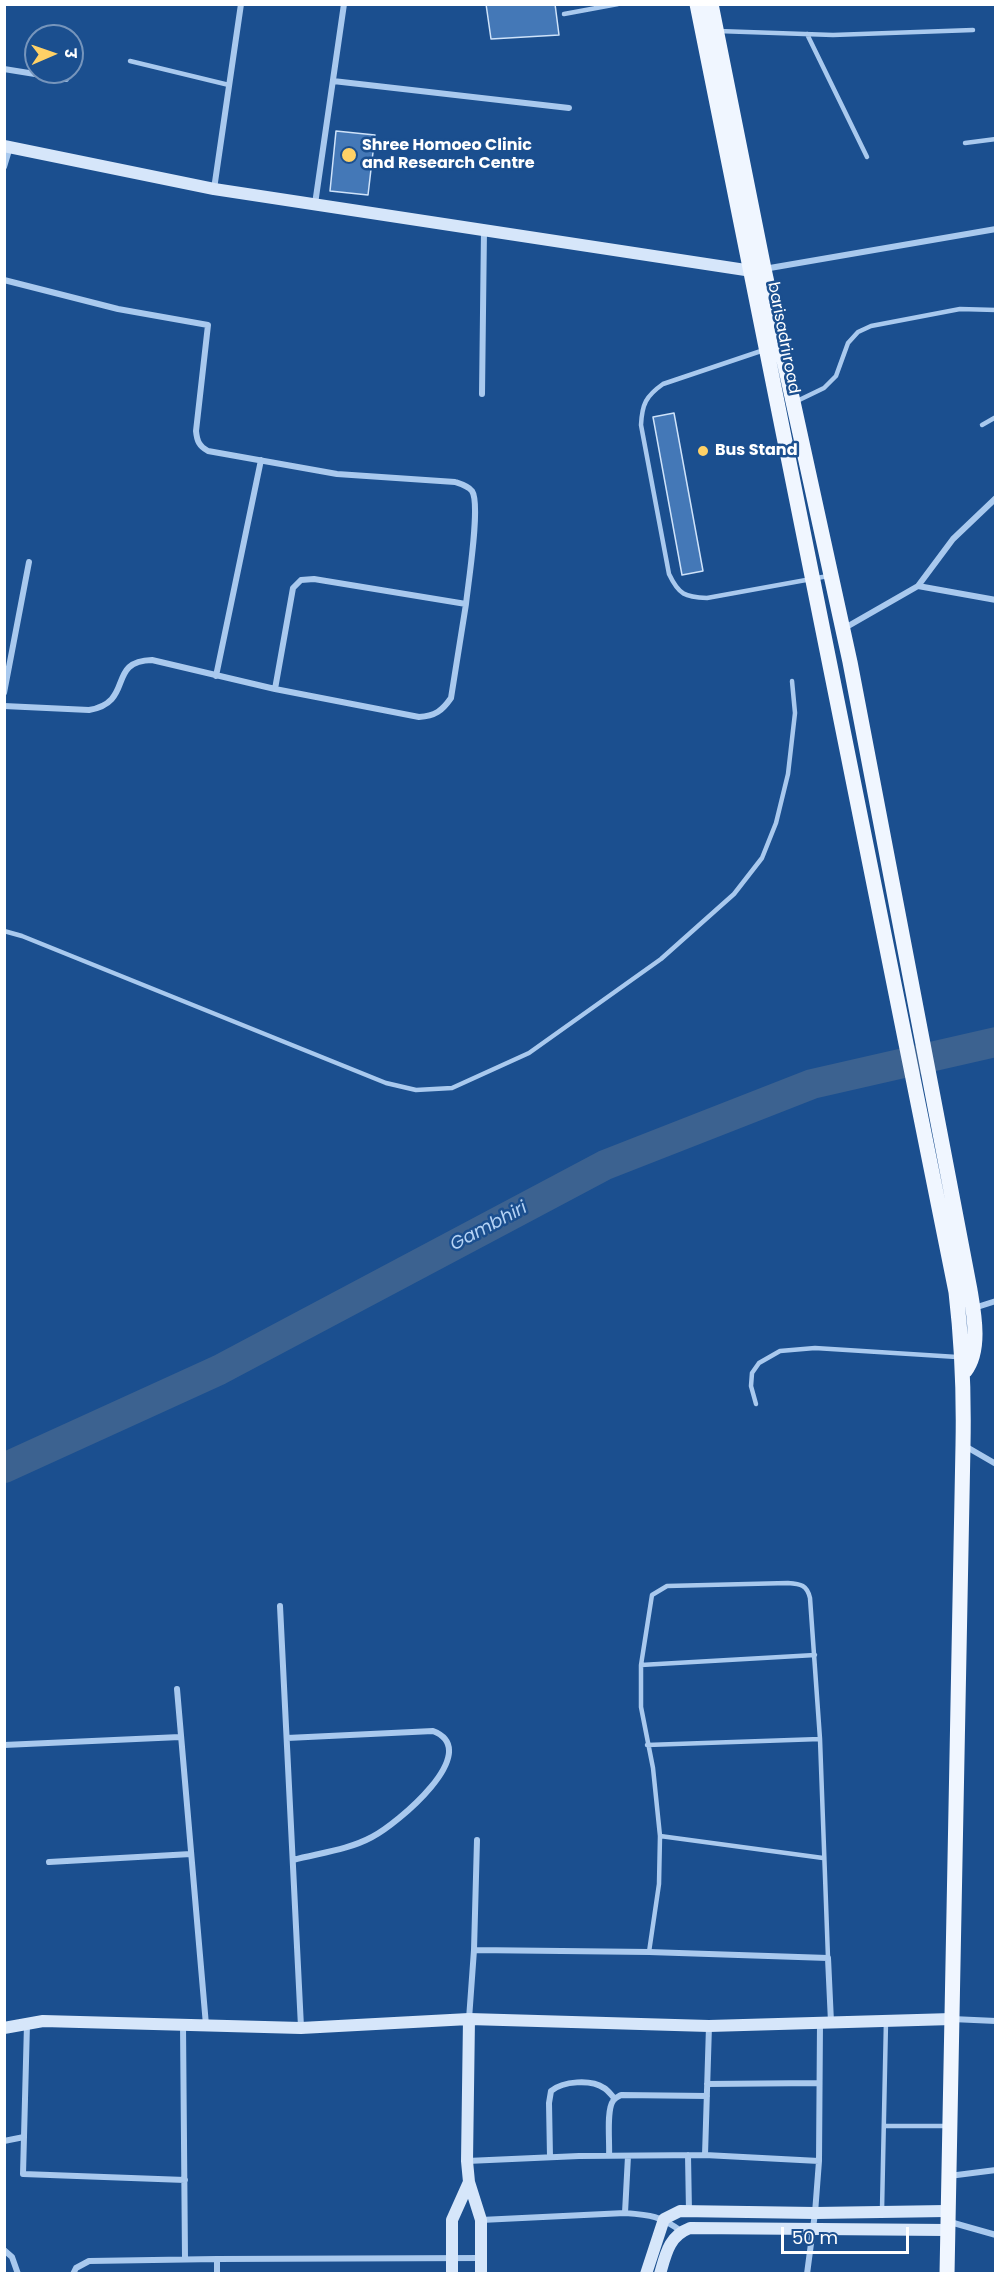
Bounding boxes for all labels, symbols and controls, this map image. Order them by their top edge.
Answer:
north arrow [24,24,84,84]
text: उ [59,48,82,58]
place label: Shree Homoeo Clinic and Research Centre [362,136,535,174]
marker: Shree Homoeo Clinic and Research Centre [340,146,358,164]
street label: barisadri road [763,280,803,396]
place label: Bus Stand [715,441,797,461]
marker: Bus Stand [696,444,710,458]
water label: Gambhiri [447,1198,531,1256]
scale bar [784,2215,912,2253]
text: 50 m [792,2225,838,2250]

